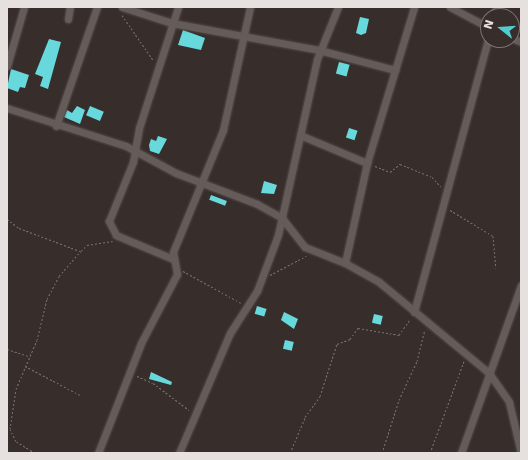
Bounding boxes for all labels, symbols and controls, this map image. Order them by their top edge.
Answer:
north arrow [480,8,520,48]
text: N [481,18,497,31]

